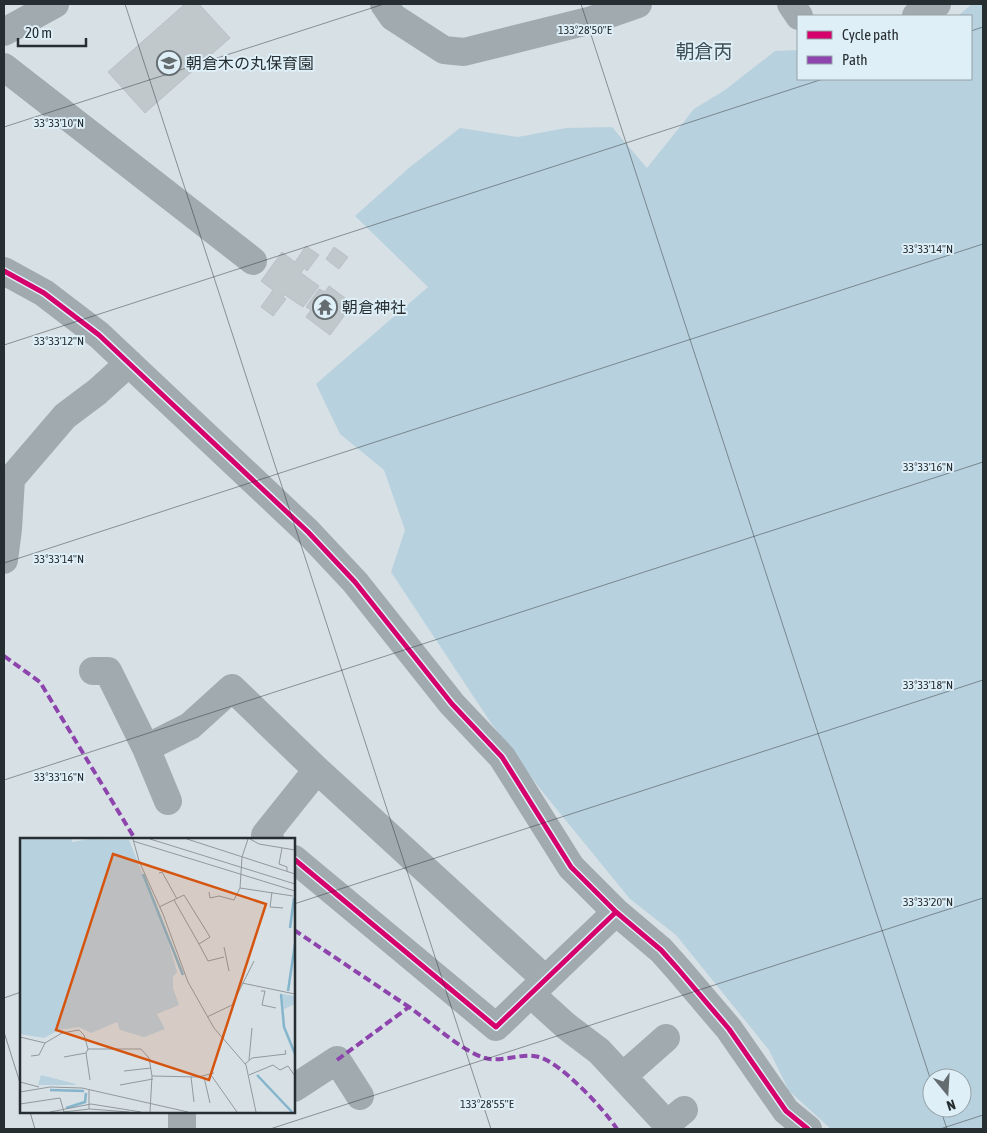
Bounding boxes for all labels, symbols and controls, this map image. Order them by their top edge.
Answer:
scale bar [18,15,85,47]
legend [797,15,972,80]
text: 133°28'50"E [558,23,612,37]
text: 20 m [25,24,52,41]
text: Cycle path [842,26,899,43]
district label: 朝倉丙 [675,40,733,62]
school or university icon: 朝倉木の丸保育園 [156,50,182,76]
text: Path [842,51,868,68]
place label: 朝倉木の丸保育園 [186,54,314,72]
text: 33°33'10"N [34,116,84,130]
text: 33°33'14"N [903,242,953,256]
temple icon: 朝倉神社 [312,294,338,320]
place label: 朝倉神社 [342,298,406,316]
text: 33°33'12"N [34,334,84,348]
text: 33°33'16"N [903,460,953,474]
text: 33°33'14"N [34,552,84,566]
text: 33°33'18"N [903,678,953,692]
text: 33°33'16"N [34,770,84,784]
inset map [20,838,295,1113]
text: 33°33'20"N [903,895,953,909]
north arrow [922,1068,972,1118]
text: N [945,1096,957,1114]
text: 133°28'55"E [460,1097,514,1111]

